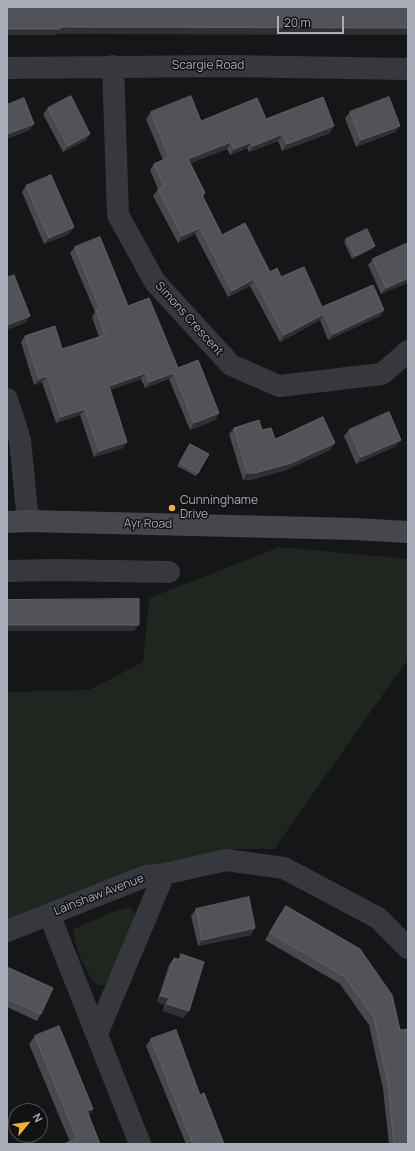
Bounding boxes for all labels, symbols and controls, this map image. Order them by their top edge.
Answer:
scale bar [279,8,346,34]
text: 20 m [284,14,311,31]
street label: Scargie Road [172,59,244,73]
street label: Simons Crescent [152,279,226,359]
place label: Cunninghame Drive [180,494,258,522]
marker: Cunninghame Drive [167,503,177,513]
street label: Ayr Road [124,516,172,532]
street label: Lainshaw Avenue [52,871,146,919]
north arrow [8,1103,48,1143]
text: N [30,1110,47,1125]

